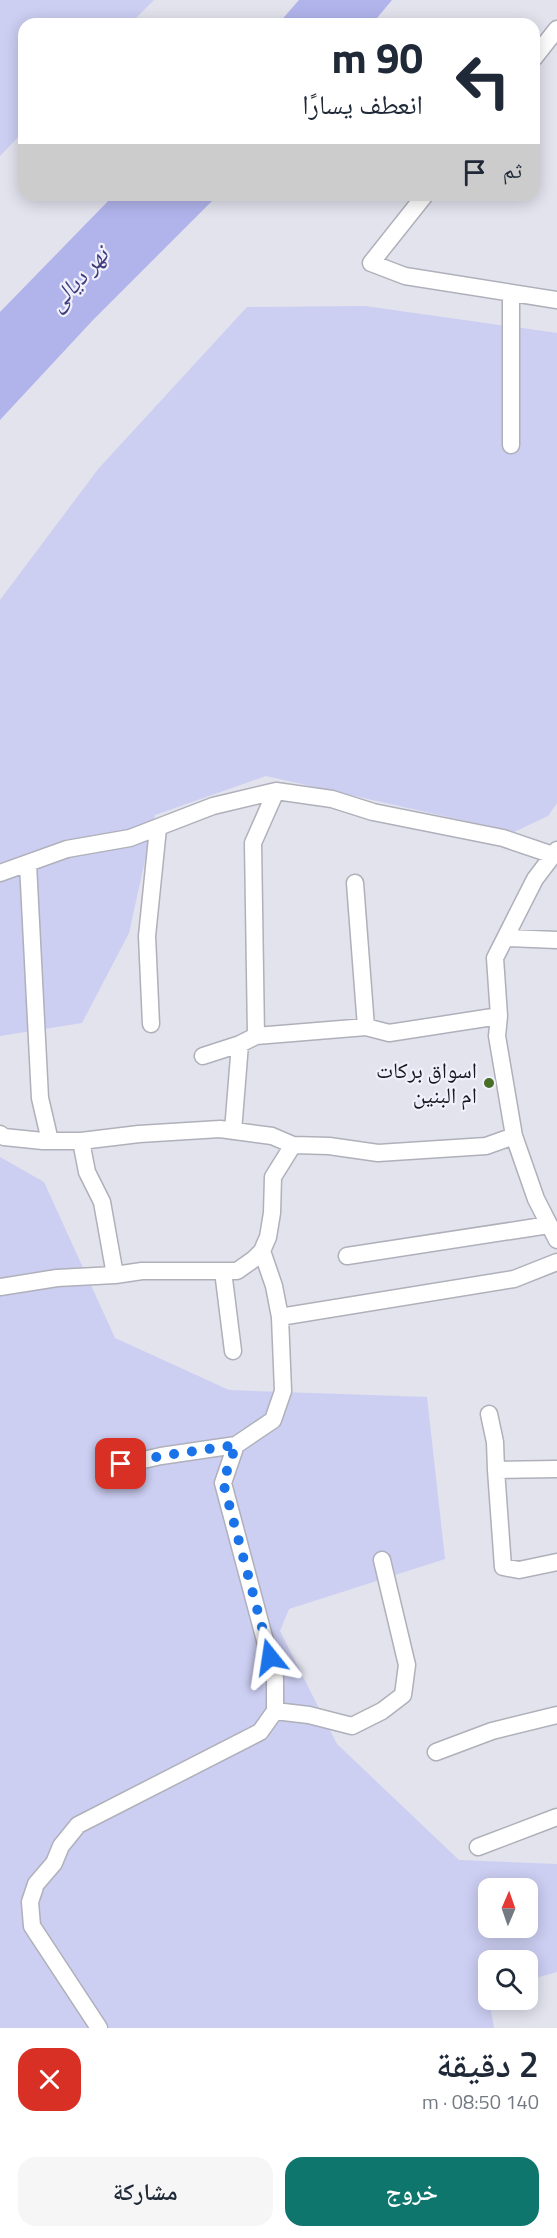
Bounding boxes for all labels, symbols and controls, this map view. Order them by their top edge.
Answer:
text: 90 m [331,25,423,89]
icon: left [444,42,522,120]
text: انعطف يسارًا [302,83,423,124]
text: ثم [503,153,522,187]
icon: arrive [458,156,491,189]
water label: نهر ديالى [38,235,119,319]
place label: اسواق بركات ام البنين [376,1053,477,1112]
marker: اسواق بركات ام البنين [482,1076,496,1090]
pin [95,1438,146,1489]
icon: arrive [104,1447,137,1480]
position arrow [238,1625,302,1689]
north arrow [478,1878,538,1938]
map controls [478,1878,538,2010]
button: search [478,1950,538,2010]
text: 2 دقيقة [436,2036,539,2091]
button: close [18,2048,81,2111]
text: 140 m · 08:50 [422,2086,539,2117]
button: مشاركة [18,2157,273,2226]
button: خروج [285,2157,539,2226]

